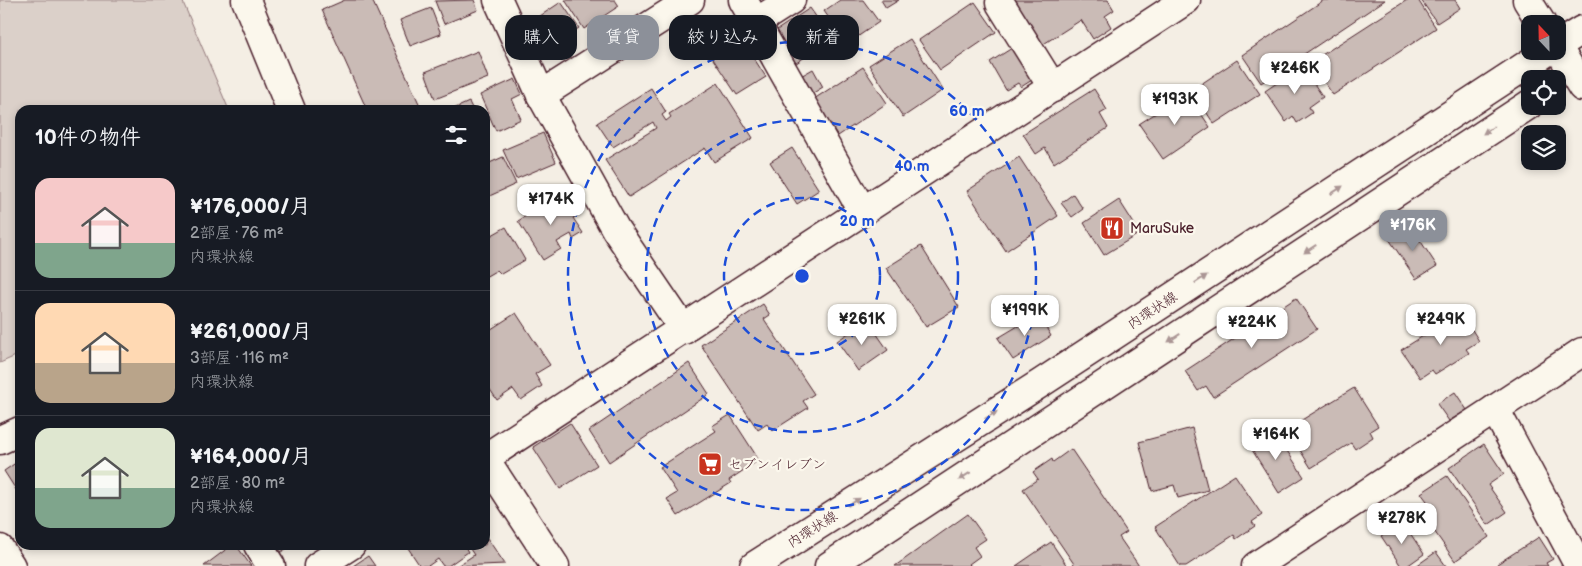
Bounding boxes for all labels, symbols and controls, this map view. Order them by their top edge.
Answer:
chip: 購入 [505,15,577,60]
chip: 賃貸 [587,15,659,60]
chip: 絞り込み [669,15,777,60]
chip: 新着 [787,15,859,60]
north arrow [1521,15,1566,60]
map controls [1521,15,1566,170]
pin: ¥246K [1260,52,1330,95]
text: ¥246K [1271,59,1319,78]
button: locate [1521,70,1566,115]
pin: ¥193K [1140,84,1210,126]
text: ¥193K [1152,90,1198,109]
text: 60 m [949,102,985,121]
icon: filters [442,121,470,149]
text: 10件の物件 [35,125,141,150]
button: layers [1521,125,1566,170]
one-way arrow [1483,126,1496,135]
text: 40 m [894,157,930,176]
pin: ¥174K [516,184,586,226]
one-way arrow [1330,185,1344,195]
text: ¥174K [528,190,574,209]
text: ¥176,000/月 [190,194,311,219]
icon: home [75,198,135,258]
pin: ¥176K [1378,210,1448,252]
text: 20 m [840,212,875,231]
restaurant icon: MaruSuke [1099,215,1125,241]
text: ¥176K [1390,216,1436,235]
place label: MaruSuke [1130,220,1194,237]
text: 2部屋 · 76 m² [190,224,284,243]
one-way arrow [1303,244,1316,254]
text: 内環状線 [190,248,254,267]
centre of rings [793,267,811,285]
one-way arrow [1194,274,1208,284]
street label: 内環状線 [1124,288,1180,333]
pin: ¥199K [990,294,1060,337]
text: ¥199K [1002,301,1048,320]
pin: ¥261K [827,304,897,346]
pin: ¥249K [1406,304,1476,346]
pin: ¥224K [1217,306,1287,349]
text: ¥261K [839,310,885,329]
text: ¥249K [1417,310,1465,329]
text: ¥224K [1228,313,1276,332]
text: ¥261,000/月 [190,319,312,344]
icon: home [75,323,135,383]
one-way arrow [1167,333,1181,343]
text: 3部屋 · 116 m² [190,349,289,368]
text: 内環状線 [190,373,254,392]
one-way arrow [985,410,998,420]
pin: ¥164K [1241,418,1311,461]
text: ¥164K [1253,425,1299,444]
text: ¥164,000/月 [190,444,312,469]
icon: home [75,448,135,508]
supermarket icon: セブンイレブン [697,451,723,477]
place label: セブンイレブン [728,456,826,473]
one-way arrow [959,471,972,481]
text: 2部屋 · 80 m² [190,474,285,493]
text: 内環状線 [190,498,254,517]
one-way arrow [848,498,861,507]
pin: ¥278K [1367,502,1437,545]
street label: 内環状線 [784,507,841,551]
text: ¥278K [1378,509,1426,528]

